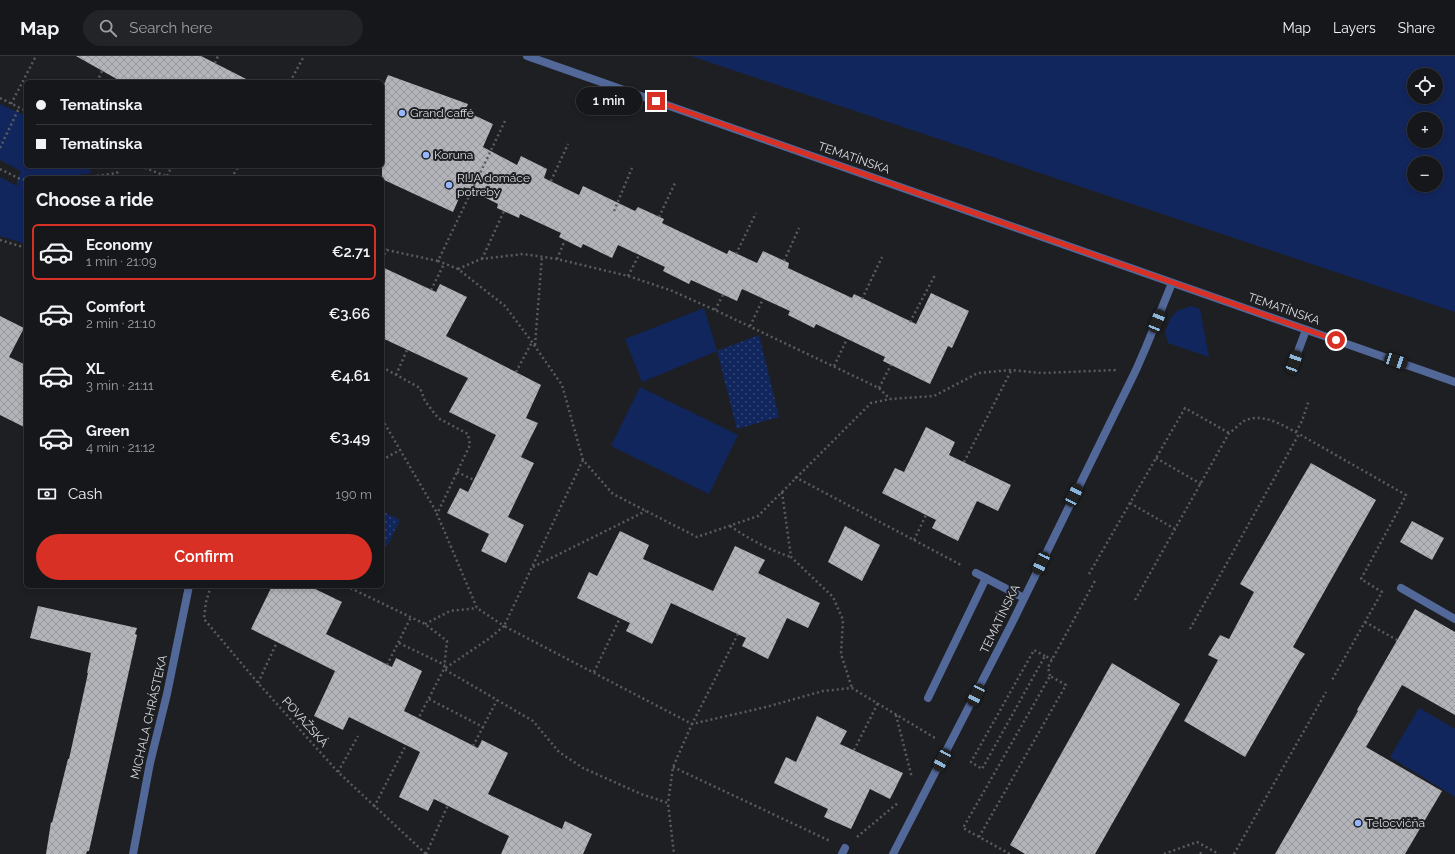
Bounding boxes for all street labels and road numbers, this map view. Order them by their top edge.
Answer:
street label: TEMATÍNSKA [816,139,892,177]
street label: TEMATÍNSKA [1246,290,1322,328]
street label: TEMATÍNSKA [977,582,1023,656]
street label: MICHALA CHRÁSTEKA [128,654,170,780]
street label: POVAŽSKÁ [279,694,331,750]

